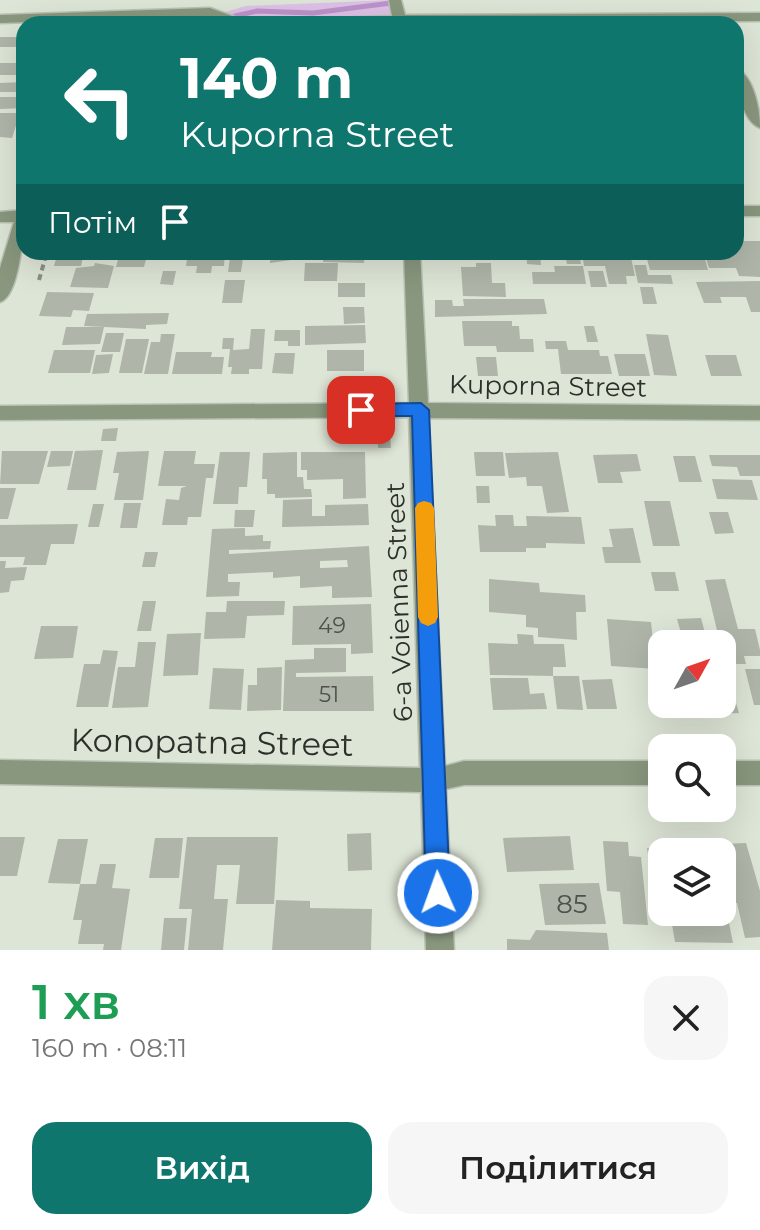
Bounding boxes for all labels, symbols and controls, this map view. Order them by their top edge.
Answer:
text: 140 m [180,44,353,112]
icon: left [48,48,152,152]
text: Kuporna Street [180,112,454,156]
icon: arrive [153,200,197,244]
text: Потім [48,204,137,241]
street label: Kuporna Street [449,368,647,404]
pin [327,376,395,444]
icon: arrive [339,388,383,432]
street label: 6-a Voienna Street [379,482,419,722]
house number: 49 [318,612,346,639]
north arrow [648,630,736,718]
map controls [648,630,736,926]
house number: 51 [319,681,339,708]
street label: Konopatna Street [70,720,354,764]
button: search [648,734,736,822]
button: layers [648,838,736,926]
position arrow [396,851,480,935]
house number: 85 [556,888,588,920]
text: 1 хв [32,973,120,1031]
button: close [644,976,728,1060]
text: 160 m · 08:11 [32,1032,187,1064]
button: Вихід [32,1122,372,1214]
button: Поділитися [388,1122,728,1214]

